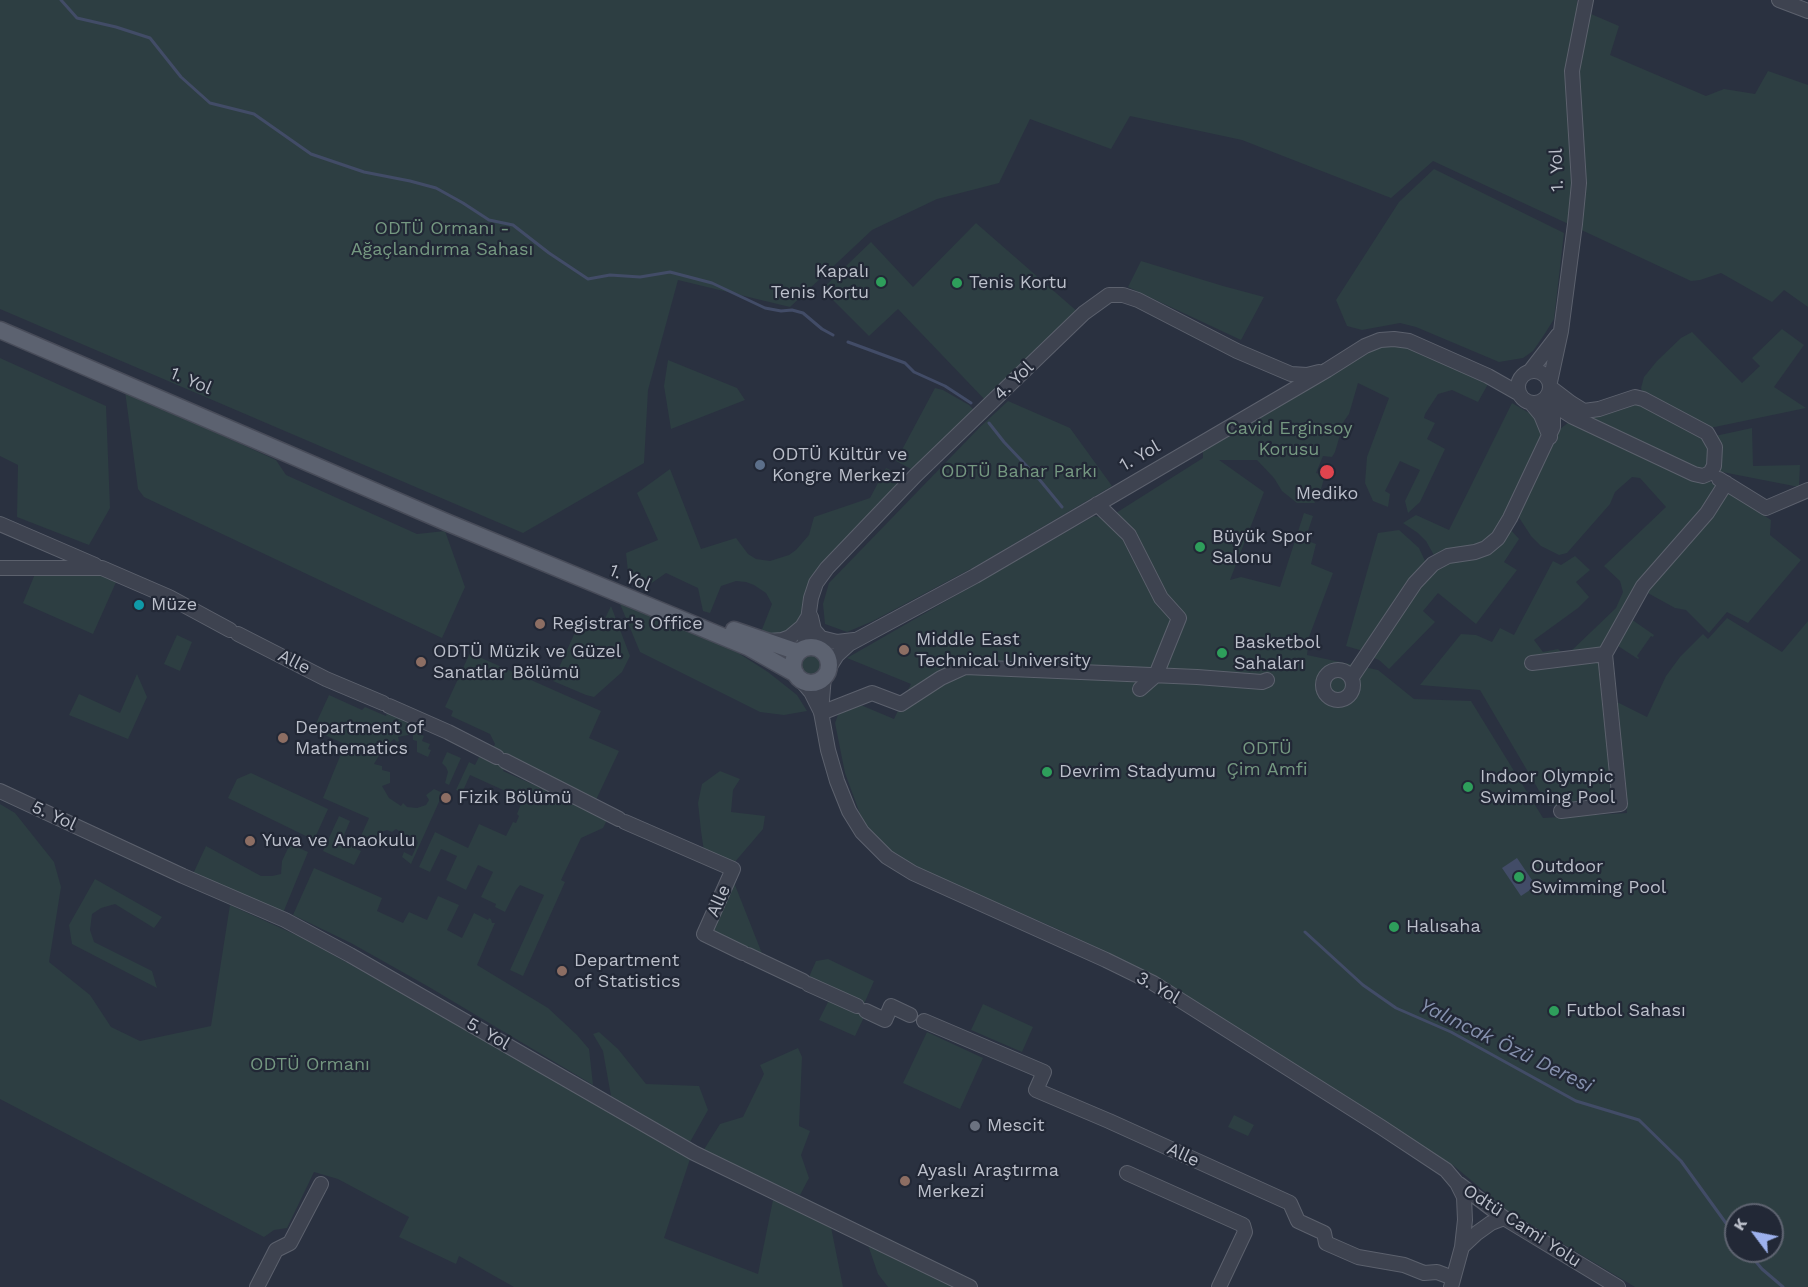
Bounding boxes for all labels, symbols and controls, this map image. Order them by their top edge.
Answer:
street label: 1. Yol [1545,148,1569,192]
park label: ODTÜ Ormanı - Ağaçlandırma Sahası [351,218,533,260]
place label: Kapalı Tenis Kortu [771,261,869,304]
place label: Tenis Kortu [969,272,1067,294]
marker: Kapalı Tenis Kortu [874,275,888,289]
marker: Tenis Kortu [950,276,964,290]
street label: 4. Yol [990,357,1038,405]
street label: 1. Yol [167,363,215,399]
park label: Cavid Erginsoy Korusu [1226,418,1352,460]
street label: 1. Yol [1116,436,1164,476]
place label: ODTÜ Kültür ve Kongre Merkezi [772,444,907,486]
marker: ODTÜ Kültür ve Kongre Merkezi [753,458,767,472]
park label: ODTÜ Bahar Parkı [941,461,1097,483]
marker: Mediko [1318,463,1336,481]
place label: Mediko [1296,483,1358,505]
place label: Büyük Spor Salonu [1212,526,1312,568]
marker: Büyük Spor Salonu [1193,540,1207,554]
street label: 1. Yol [606,560,654,596]
place label: Müze [151,594,197,616]
marker: Müze [132,598,146,612]
place label: Registrar's Office [552,613,703,635]
marker: Registrar's Office [533,617,547,631]
place label: Middle East Technical University [916,629,1091,672]
place label: Basketbol Sahaları [1234,632,1321,674]
place label: ODTÜ Müzik ve Güzel Sanatlar Bölümü [433,641,621,684]
marker: Middle East Technical University [897,643,911,657]
street label: Alle [274,645,314,679]
marker: Basketbol Sahaları [1215,646,1229,660]
marker: ODTÜ Müzik ve Güzel Sanatlar Bölümü [414,655,428,669]
place label: Department of Mathematics [295,717,424,760]
marker: Department of Mathematics [276,731,290,745]
park label: ODTÜ Çim Amfi [1226,738,1308,780]
place label: Devrim Stadyumu [1059,761,1216,783]
marker: Devrim Stadyumu [1040,765,1054,779]
place label: Indoor Olympic Swimming Pool [1480,766,1615,808]
marker: Indoor Olympic Swimming Pool [1461,780,1475,794]
place label: Fizik Bölümü [458,787,572,809]
marker: Fizik Bölümü [439,791,453,805]
street label: 5. Yol [28,796,80,836]
place label: Yuva ve Anaokulu [262,830,416,852]
marker: Yuva ve Anaokulu [243,834,257,848]
place label: Outdoor Swimming Pool [1531,856,1666,898]
marker: Outdoor Swimming Pool [1512,870,1526,884]
street label: Alle [702,881,736,921]
place label: Halısaha [1406,916,1481,938]
marker: Halısaha [1387,920,1401,934]
place label: Department of Statistics [574,950,680,992]
marker: Department of Statistics [555,964,569,978]
street label: 3. Yol [1132,967,1184,1009]
water label: Yalıncak Özü Deresi [1415,994,1597,1098]
place label: Futbol Sahası [1566,1000,1686,1022]
marker: Futbol Sahası [1547,1004,1561,1018]
street label: 5. Yol [462,1013,514,1055]
park label: ODTÜ Ormanı [250,1054,370,1076]
place label: Mescit [987,1115,1045,1137]
marker: Mescit [968,1119,982,1133]
street label: Alle [1163,1138,1203,1172]
place label: Ayaslı Araştırma Merkezi [917,1160,1059,1202]
marker: Ayaslı Araştırma Merkezi [898,1174,912,1188]
street label: Odtü Cami Yolu [1459,1180,1585,1272]
north arrow [1724,1203,1784,1263]
text: K [1729,1215,1751,1234]

